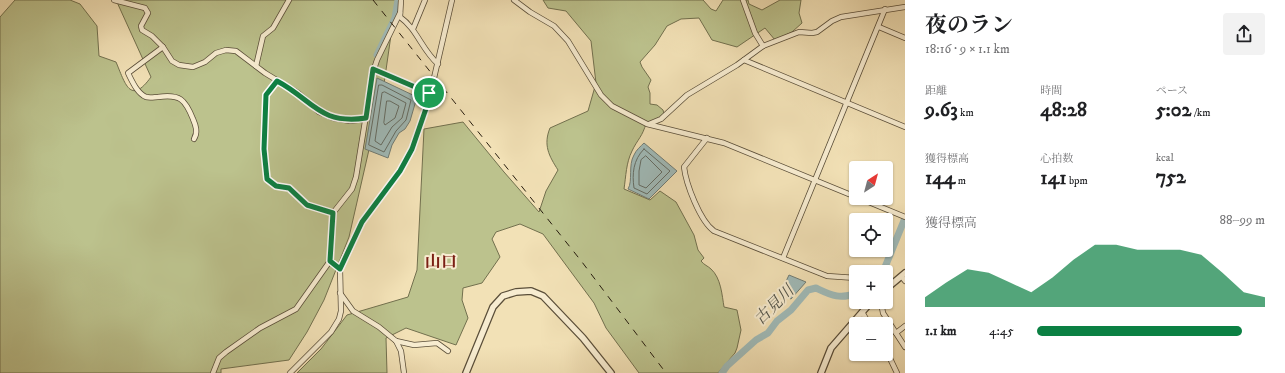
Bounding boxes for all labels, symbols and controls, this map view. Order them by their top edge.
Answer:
text: 夜のラン [925,12,1013,39]
button: share [1223,13,1265,55]
text: 18:16 · 9 × 1.1 km [925,41,1010,57]
pin [412,76,446,110]
icon: arrive [418,82,440,104]
text: 距離 [925,84,947,98]
text: 時間 [1040,84,1062,98]
text: ペース [1156,84,1188,98]
text: 9.63 [925,98,958,123]
text: 48:28 [1040,98,1087,123]
text: 5:02 [1156,98,1191,123]
text: km [958,106,974,120]
text: /km [1191,106,1210,120]
text: kcal [1156,151,1174,165]
text: 獲得標高 [925,152,969,166]
text: 心拍数 [1040,152,1073,166]
north arrow [849,161,893,205]
map controls [849,161,893,361]
text: 752 [1156,165,1186,190]
text: 144 [925,166,955,191]
text: 141 [1040,166,1067,191]
text: m [955,174,966,188]
text: bpm [1067,174,1088,188]
text: 88–99 m [1220,212,1265,228]
button: locate [849,213,893,257]
text: 獲得標高 [925,215,977,231]
district label: 山口 [425,252,457,272]
button: + [849,265,893,309]
water label: 古見川 [750,280,799,329]
button: − [849,317,893,361]
text: 1.1 km [925,323,957,339]
text: 4:45 [989,323,1014,339]

